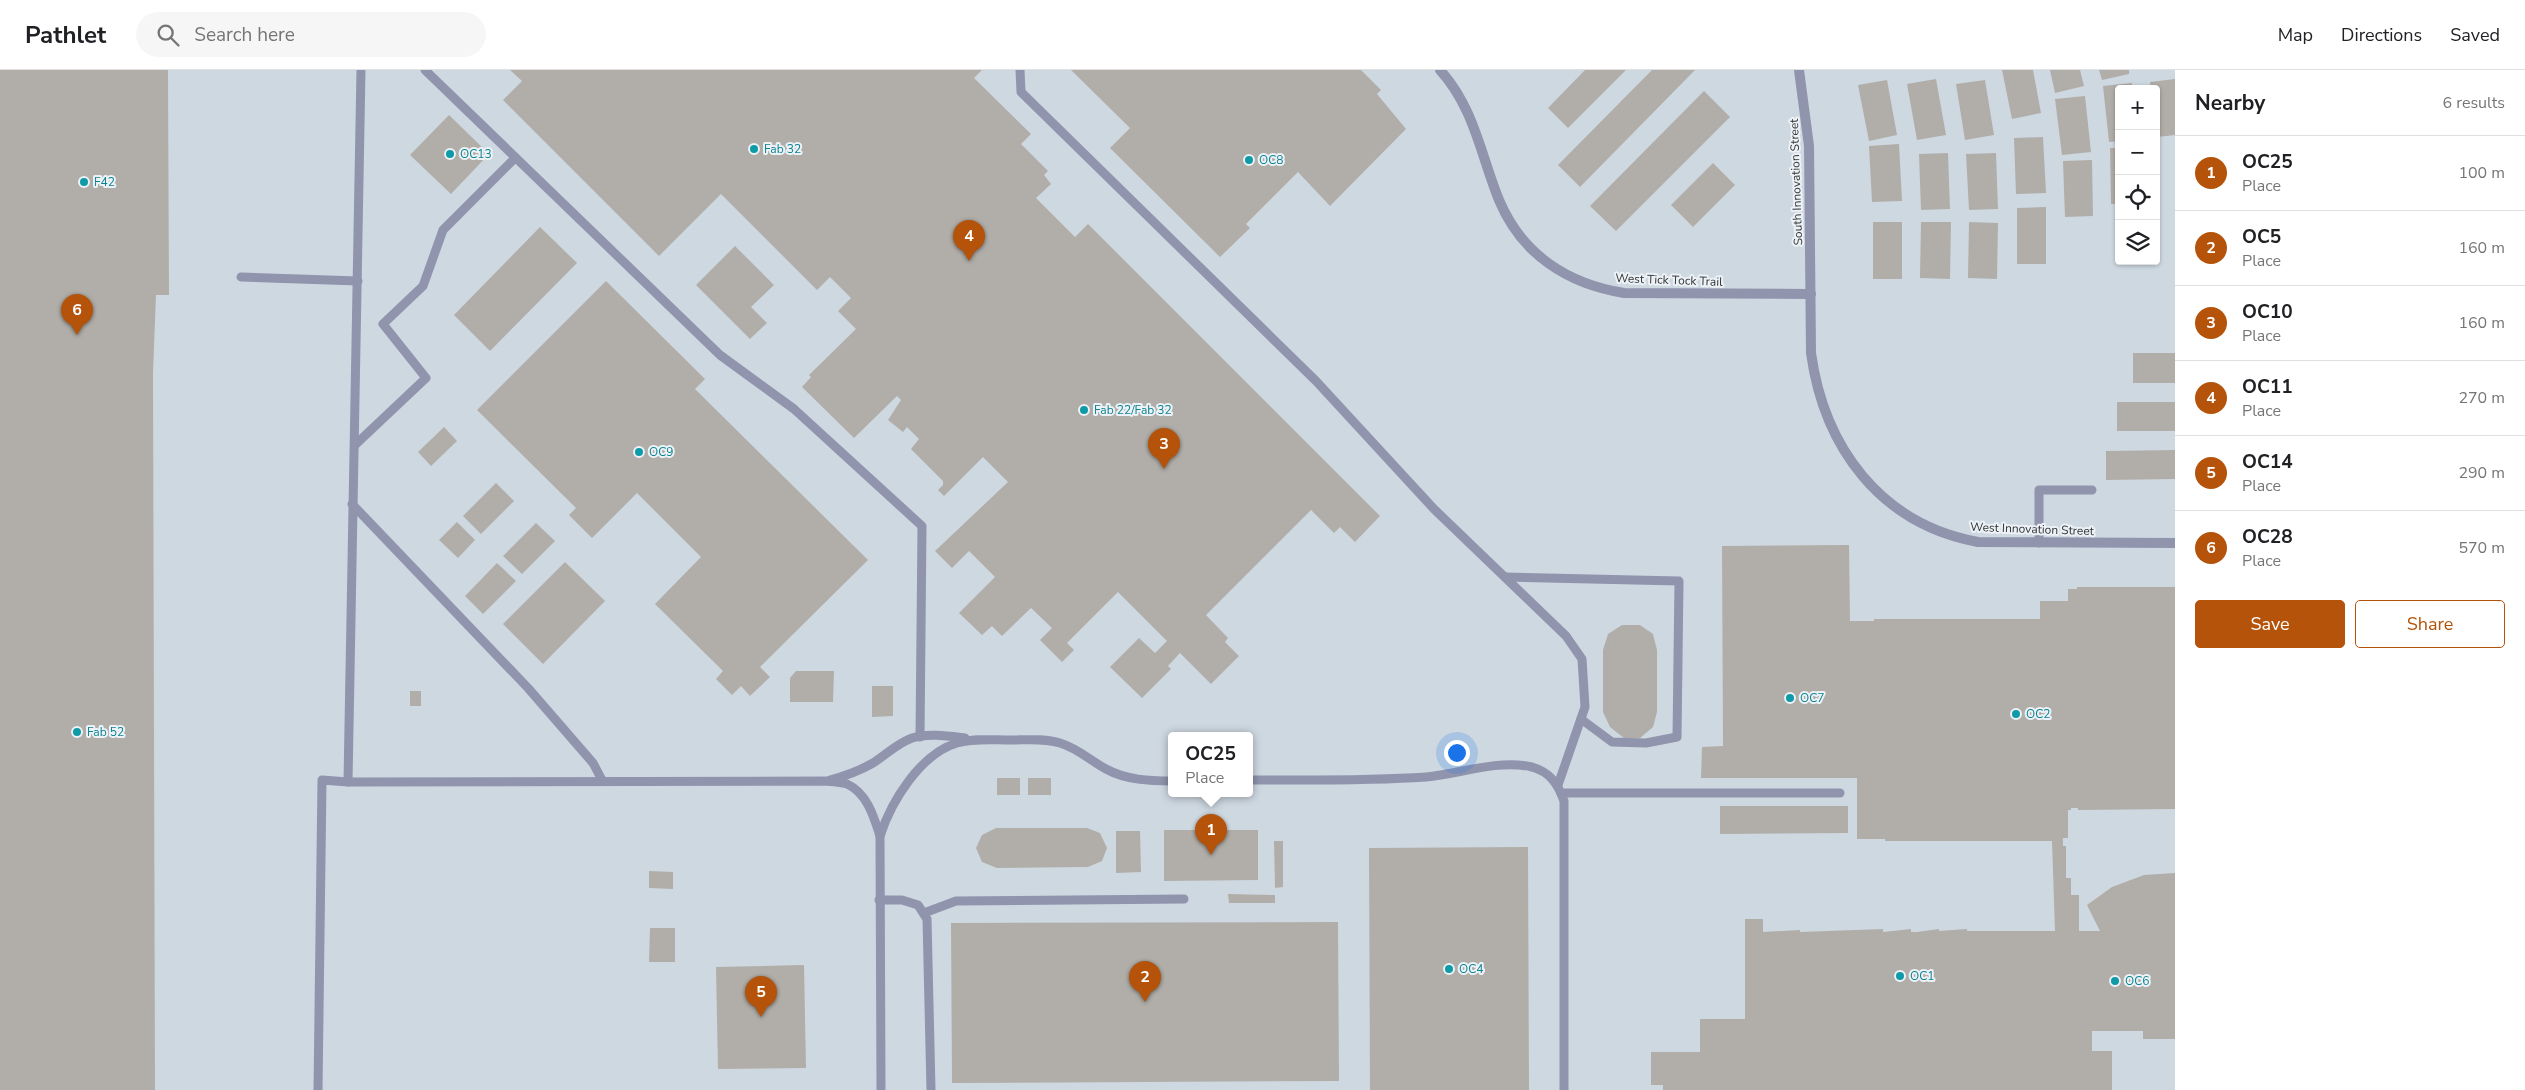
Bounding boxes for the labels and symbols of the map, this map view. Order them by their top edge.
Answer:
street label: South Innovation Street [1786,118,1806,246]
place label: Fab 32 [764,141,801,157]
marker: Fab 32 [748,143,760,155]
place label: OC13 [460,146,492,162]
marker: OC13 [444,148,456,160]
place label: OC8 [1259,152,1283,168]
marker: OC8 [1243,154,1255,166]
place label: F42 [94,174,115,190]
marker: F42 [78,176,90,188]
pin: 4 [953,220,985,261]
street label: West Tick Tock Trail [1615,270,1723,290]
pin: 6 [61,294,93,335]
place label: Fab 22/Fab 32 [1094,402,1172,418]
marker: Fab 22/Fab 32 [1078,404,1090,416]
pin: 3 [1148,428,1180,469]
place label: OC9 [649,444,673,460]
marker: OC9 [633,446,645,458]
street label: West Innovation Street [1970,519,2095,539]
place label: OC7 [1800,690,1824,706]
marker: OC7 [1784,692,1796,704]
place label: OC2 [2026,706,2050,722]
marker: OC2 [2010,708,2022,720]
place label: Fab 52 [87,724,124,740]
marker: Fab 52 [71,726,83,738]
your location [1444,740,1470,766]
pin: 1 [1195,814,1227,855]
pin: 2 [1129,961,1161,1002]
place label: OC4 [1459,961,1483,977]
marker: OC4 [1443,963,1455,975]
place label: OC1 [1910,968,1934,984]
marker: OC1 [1894,970,1906,982]
place label: OC6 [2125,973,2149,989]
marker: OC6 [2109,975,2121,987]
pin: 5 [745,976,777,1017]

